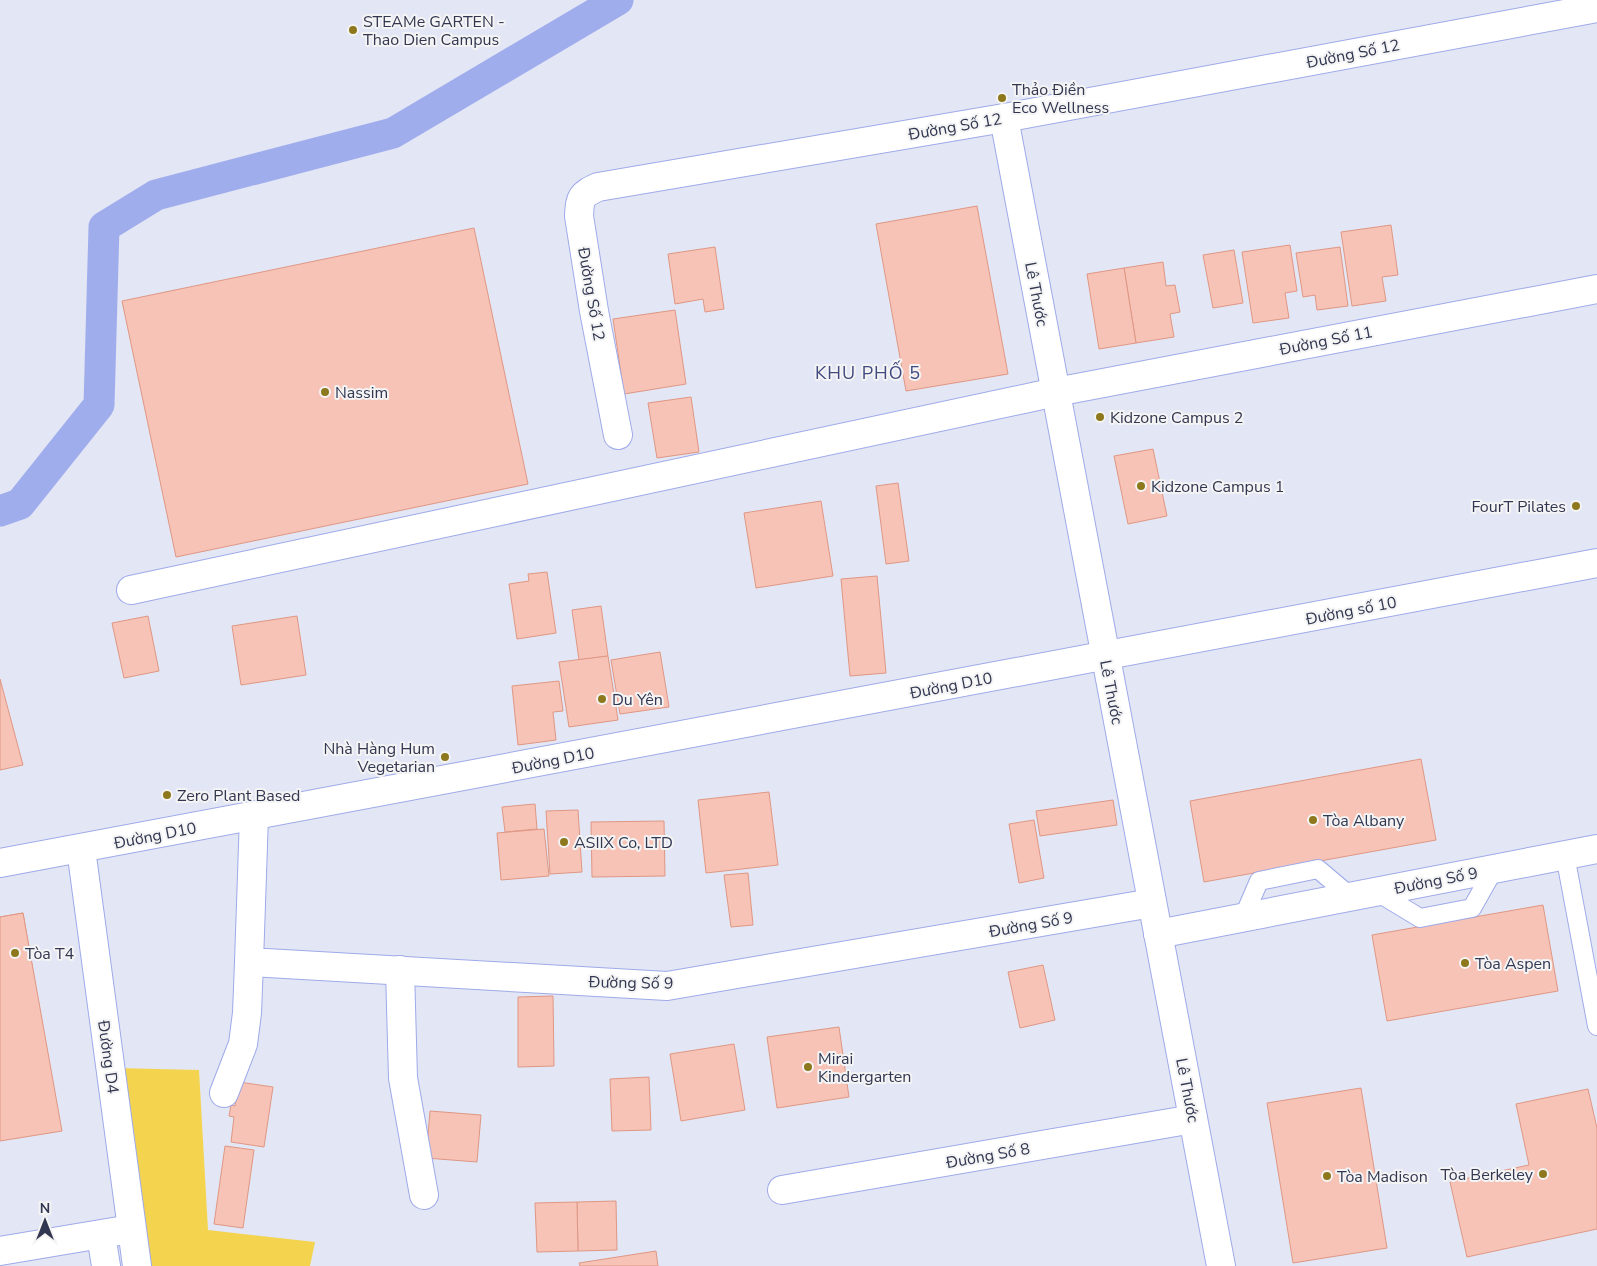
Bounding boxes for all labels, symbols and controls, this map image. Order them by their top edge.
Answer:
place label: STEAMe GARTEN - Thao Dien Campus [363,11,505,51]
marker: STEAMe GARTEN - Thao Dien Campus [347,24,359,36]
street label: Đường Số 12 [1304,34,1402,74]
place label: Thảo Điền Eco Wellness [1012,79,1109,119]
marker: Thảo Điền Eco Wellness [996,92,1008,104]
street label: Đường Số 12 [906,108,1004,146]
street label: Đường Số 12 [572,245,610,343]
street label: Lê Thước [1019,260,1053,329]
street label: Đường Số 11 [1277,321,1375,361]
district label: KHU PHỐ 5 [815,360,921,385]
place label: Nassim [335,382,388,404]
marker: Nassim [319,386,331,398]
place label: Kidzone Campus 2 [1110,407,1243,429]
marker: Kidzone Campus 2 [1094,411,1106,423]
place label: Kidzone Campus 1 [1151,476,1284,498]
marker: Kidzone Campus 1 [1135,480,1147,492]
place label: FourT Pilates [1471,496,1566,518]
marker: FourT Pilates [1570,500,1582,512]
street label: Đường số 10 [1303,591,1399,631]
street label: Lê Thước [1094,658,1128,727]
street label: Đường D10 [907,667,994,705]
place label: Du Yên [612,689,663,711]
marker: Du Yên [596,693,608,705]
place label: Nhà Hàng Hum Vegetarian [323,738,435,778]
street label: Đường D10 [509,742,596,780]
marker: Nhà Hàng Hum Vegetarian [439,751,451,763]
place label: Zero Plant Based [177,785,300,807]
marker: Zero Plant Based [161,789,173,801]
place label: Tòa Albany [1323,810,1405,832]
marker: Tòa Albany [1307,814,1319,826]
street label: Đường D10 [111,817,198,855]
place label: ASIIX Co, LTD [574,832,673,854]
marker: ASIIX Co, LTD [558,836,570,848]
street label: Đường Số 9 [1391,862,1480,900]
street label: Đường Số 9 [987,907,1075,943]
place label: Tòa T4 [25,943,75,965]
marker: Tòa T4 [9,947,21,959]
place label: Tòa Aspen [1475,953,1551,975]
marker: Tòa Aspen [1459,957,1471,969]
street label: Đường Số 9 [587,971,674,995]
street label: Đường D4 [92,1018,124,1096]
place label: Mirai Kindergarten [818,1048,911,1088]
street label: Lê Thước [1170,1056,1204,1125]
marker: Mirai Kindergarten [802,1061,814,1073]
street label: Đường Số 8 [944,1138,1032,1174]
place label: Tòa Berkeley [1440,1164,1534,1186]
place label: Tòa Madison [1337,1166,1428,1188]
marker: Tòa Berkeley [1537,1168,1549,1180]
marker: Tòa Madison [1321,1170,1333,1182]
north arrow [20,1196,70,1246]
text: N [40,1199,50,1218]

